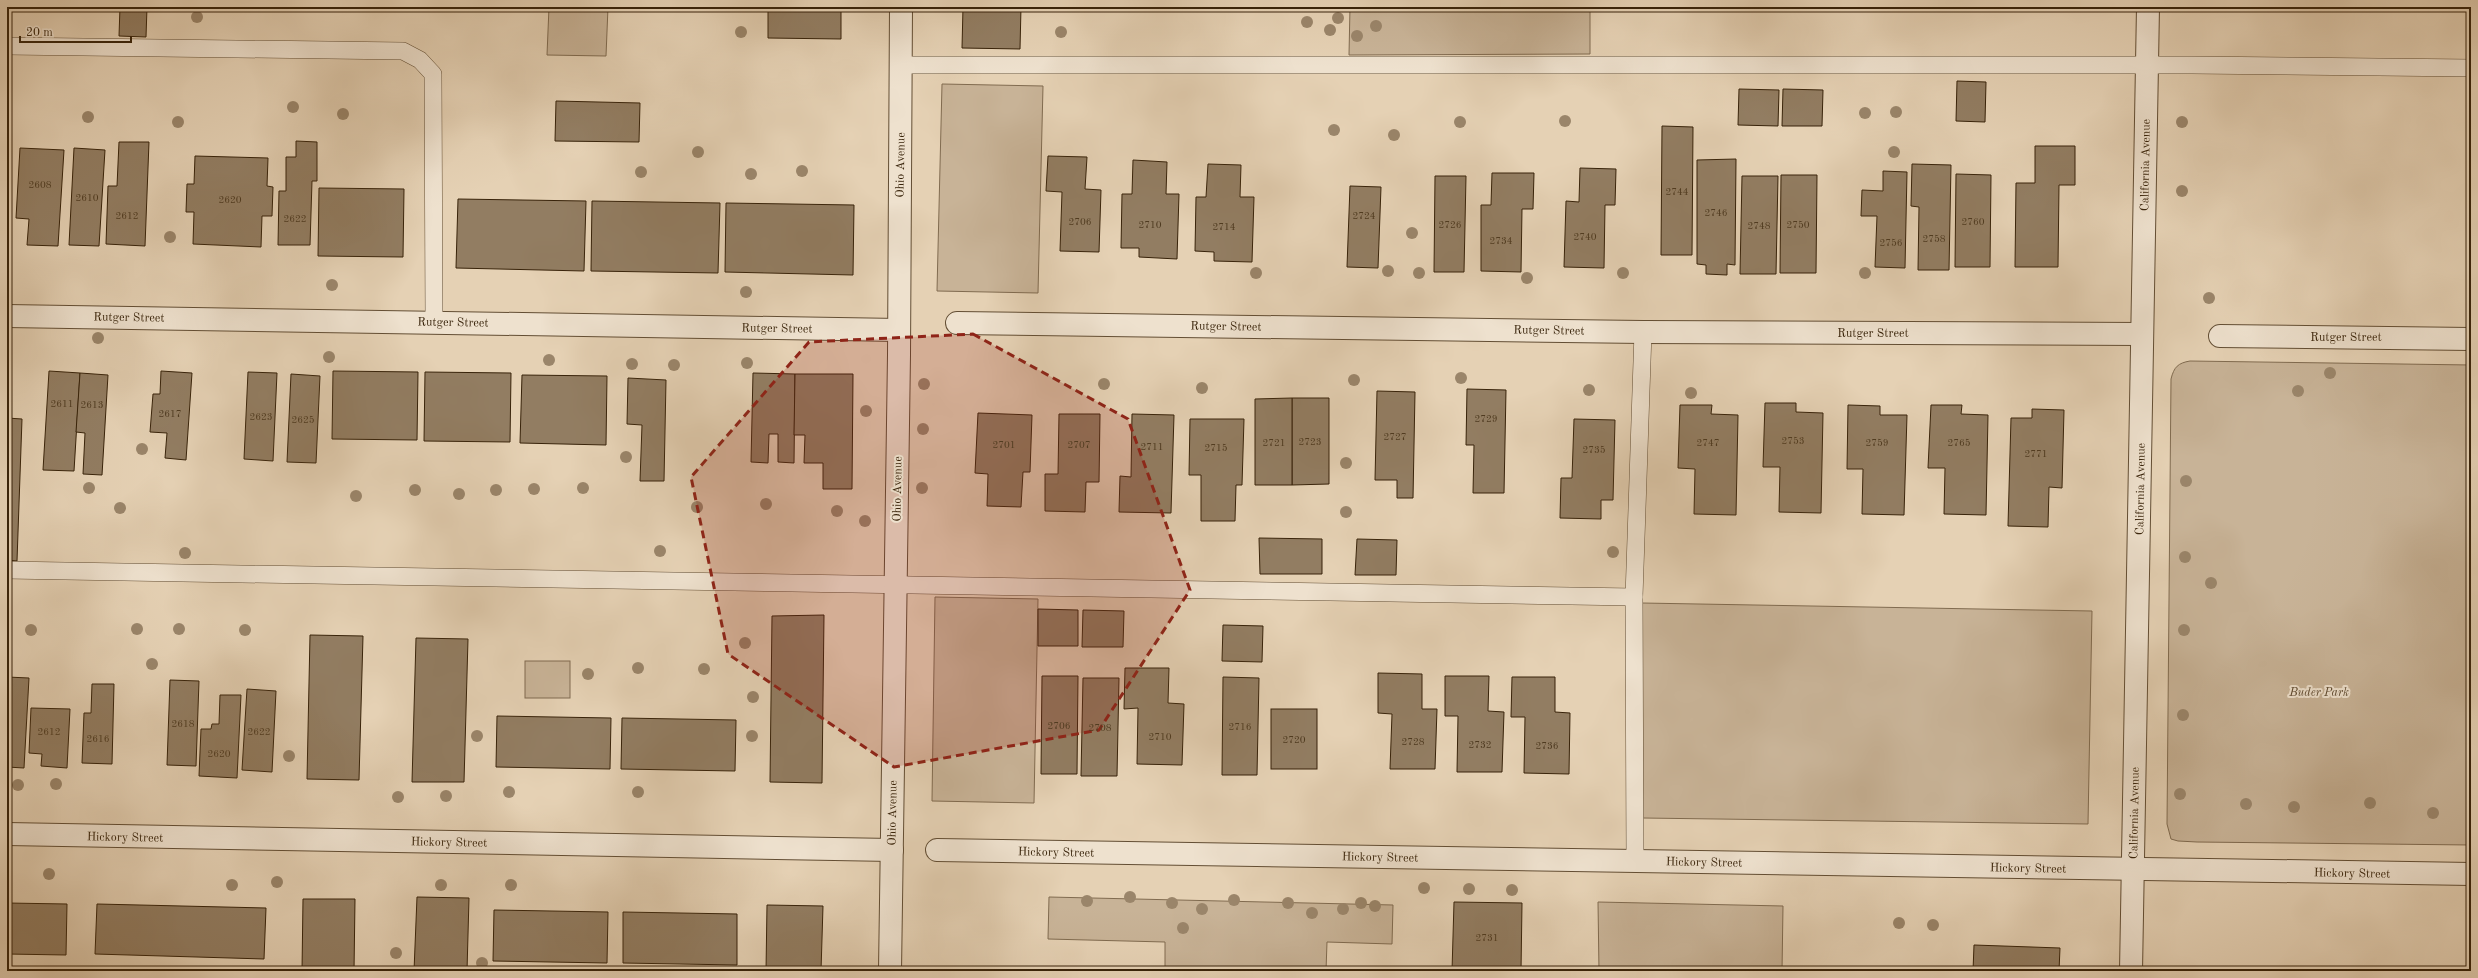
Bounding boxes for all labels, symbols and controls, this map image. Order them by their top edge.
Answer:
scale bar [20,18,131,44]
text: 20 m [26,27,53,39]
street label: California Avenue [2139,118,2153,211]
street label: Ohio Avenue [894,132,908,198]
house number: 2608 [28,180,52,190]
house number: 2744 [1665,187,1689,197]
house number: 2610 [75,193,99,203]
house number: 2620 [218,195,242,205]
house number: 2746 [1704,208,1728,218]
house number: 2612 [115,211,139,221]
house number: 2724 [1352,211,1376,221]
house number: 2622 [283,214,307,224]
house number: 2706 [1068,217,1092,227]
house number: 2760 [1961,217,1985,227]
house number: 2710 [1138,220,1162,230]
house number: 2726 [1438,220,1462,230]
house number: 2750 [1786,220,1810,230]
house number: 2748 [1747,221,1771,231]
house number: 2714 [1212,222,1236,232]
house number: 2740 [1573,232,1597,242]
house number: 2758 [1922,234,1946,244]
house number: 2734 [1489,236,1513,246]
house number: 2756 [1879,238,1903,248]
street label: Rutger Street [93,311,165,325]
street label: Rutger Street [417,316,489,330]
street label: Rutger Street [1190,320,1262,334]
street label: Rutger Street [741,322,813,336]
street label: Rutger Street [1513,324,1585,338]
street label: Rutger Street [1837,328,1909,340]
street label: Rutger Street [2310,332,2382,344]
house number: 2611 [50,399,74,409]
house number: 2613 [80,400,104,410]
house number: 2617 [158,409,182,419]
house number: 2623 [249,412,273,422]
house number: 2729 [1474,414,1498,424]
house number: 2625 [291,415,315,425]
house number: 2727 [1383,432,1407,442]
house number: 2753 [1781,436,1805,446]
house number: 2723 [1298,437,1322,447]
house number: 2721 [1262,438,1286,448]
house number: 2747 [1696,438,1720,448]
house number: 2759 [1865,438,1889,448]
house number: 2765 [1947,438,1971,448]
house number: 2701 [992,440,1016,450]
house number: 2707 [1067,440,1091,450]
house number: 2711 [1140,442,1164,452]
street label: California Avenue [2134,442,2148,535]
house number: 2715 [1204,443,1228,453]
house number: 2735 [1582,445,1606,455]
house number: 2771 [2024,449,2048,459]
street label: Ohio Avenue [891,456,905,522]
park label: Buder Park [2288,687,2349,699]
house number: 2618 [171,719,195,729]
house number: 2706 [1047,721,1071,731]
house number: 2716 [1228,722,1252,732]
house number: 2708 [1088,723,1112,733]
house number: 2612 [37,727,61,737]
house number: 2622 [247,727,271,737]
house number: 2710 [1148,732,1172,742]
house number: 2616 [86,734,110,744]
house number: 2720 [1282,735,1306,745]
house number: 2728 [1401,737,1425,747]
house number: 2732 [1468,740,1492,750]
house number: 2736 [1535,741,1559,751]
house number: 2620 [207,749,231,759]
street label: California Avenue [2128,766,2142,859]
street label: Ohio Avenue [886,780,900,846]
street label: Hickory Street [87,831,163,845]
street label: Hickory Street [411,836,487,850]
street label: Hickory Street [1018,846,1094,860]
street label: Hickory Street [1342,851,1418,865]
street label: Hickory Street [1666,856,1742,870]
street label: Hickory Street [1990,862,2066,876]
street label: Hickory Street [2314,867,2390,881]
house number: 2731 [1475,933,1499,943]

